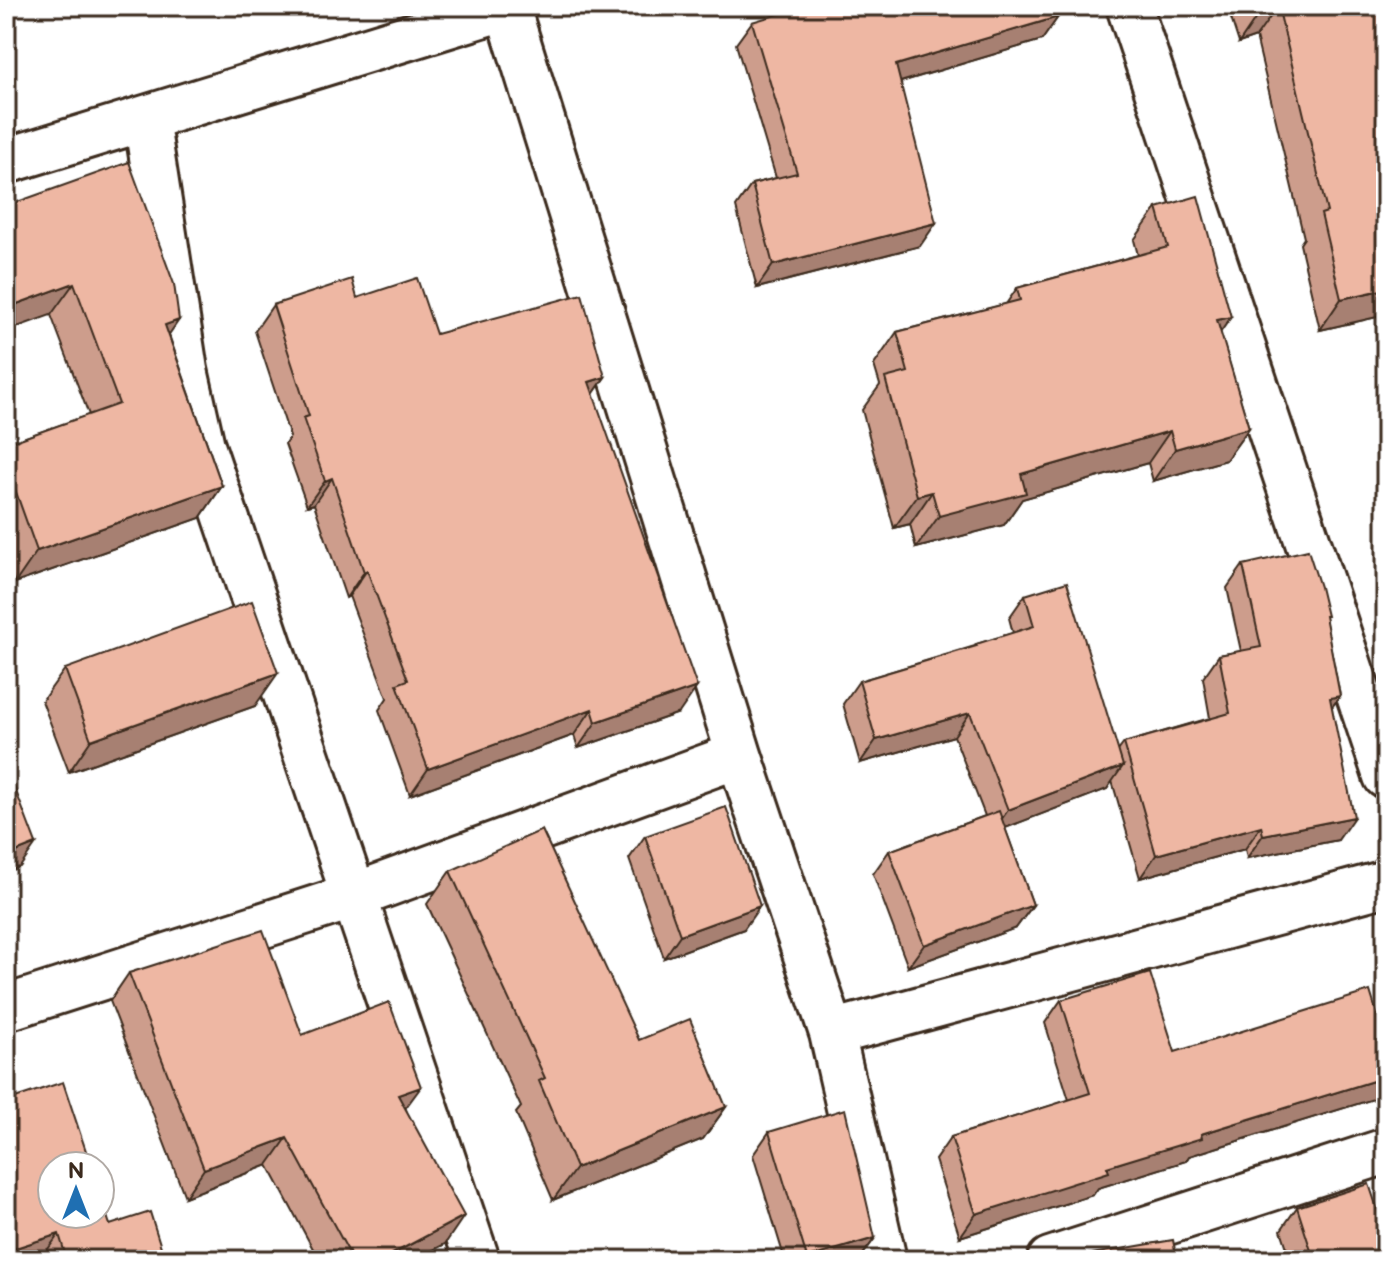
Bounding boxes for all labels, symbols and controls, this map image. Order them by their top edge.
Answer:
north arrow [36,1150,116,1230]
text: N [68,1158,84,1185]

